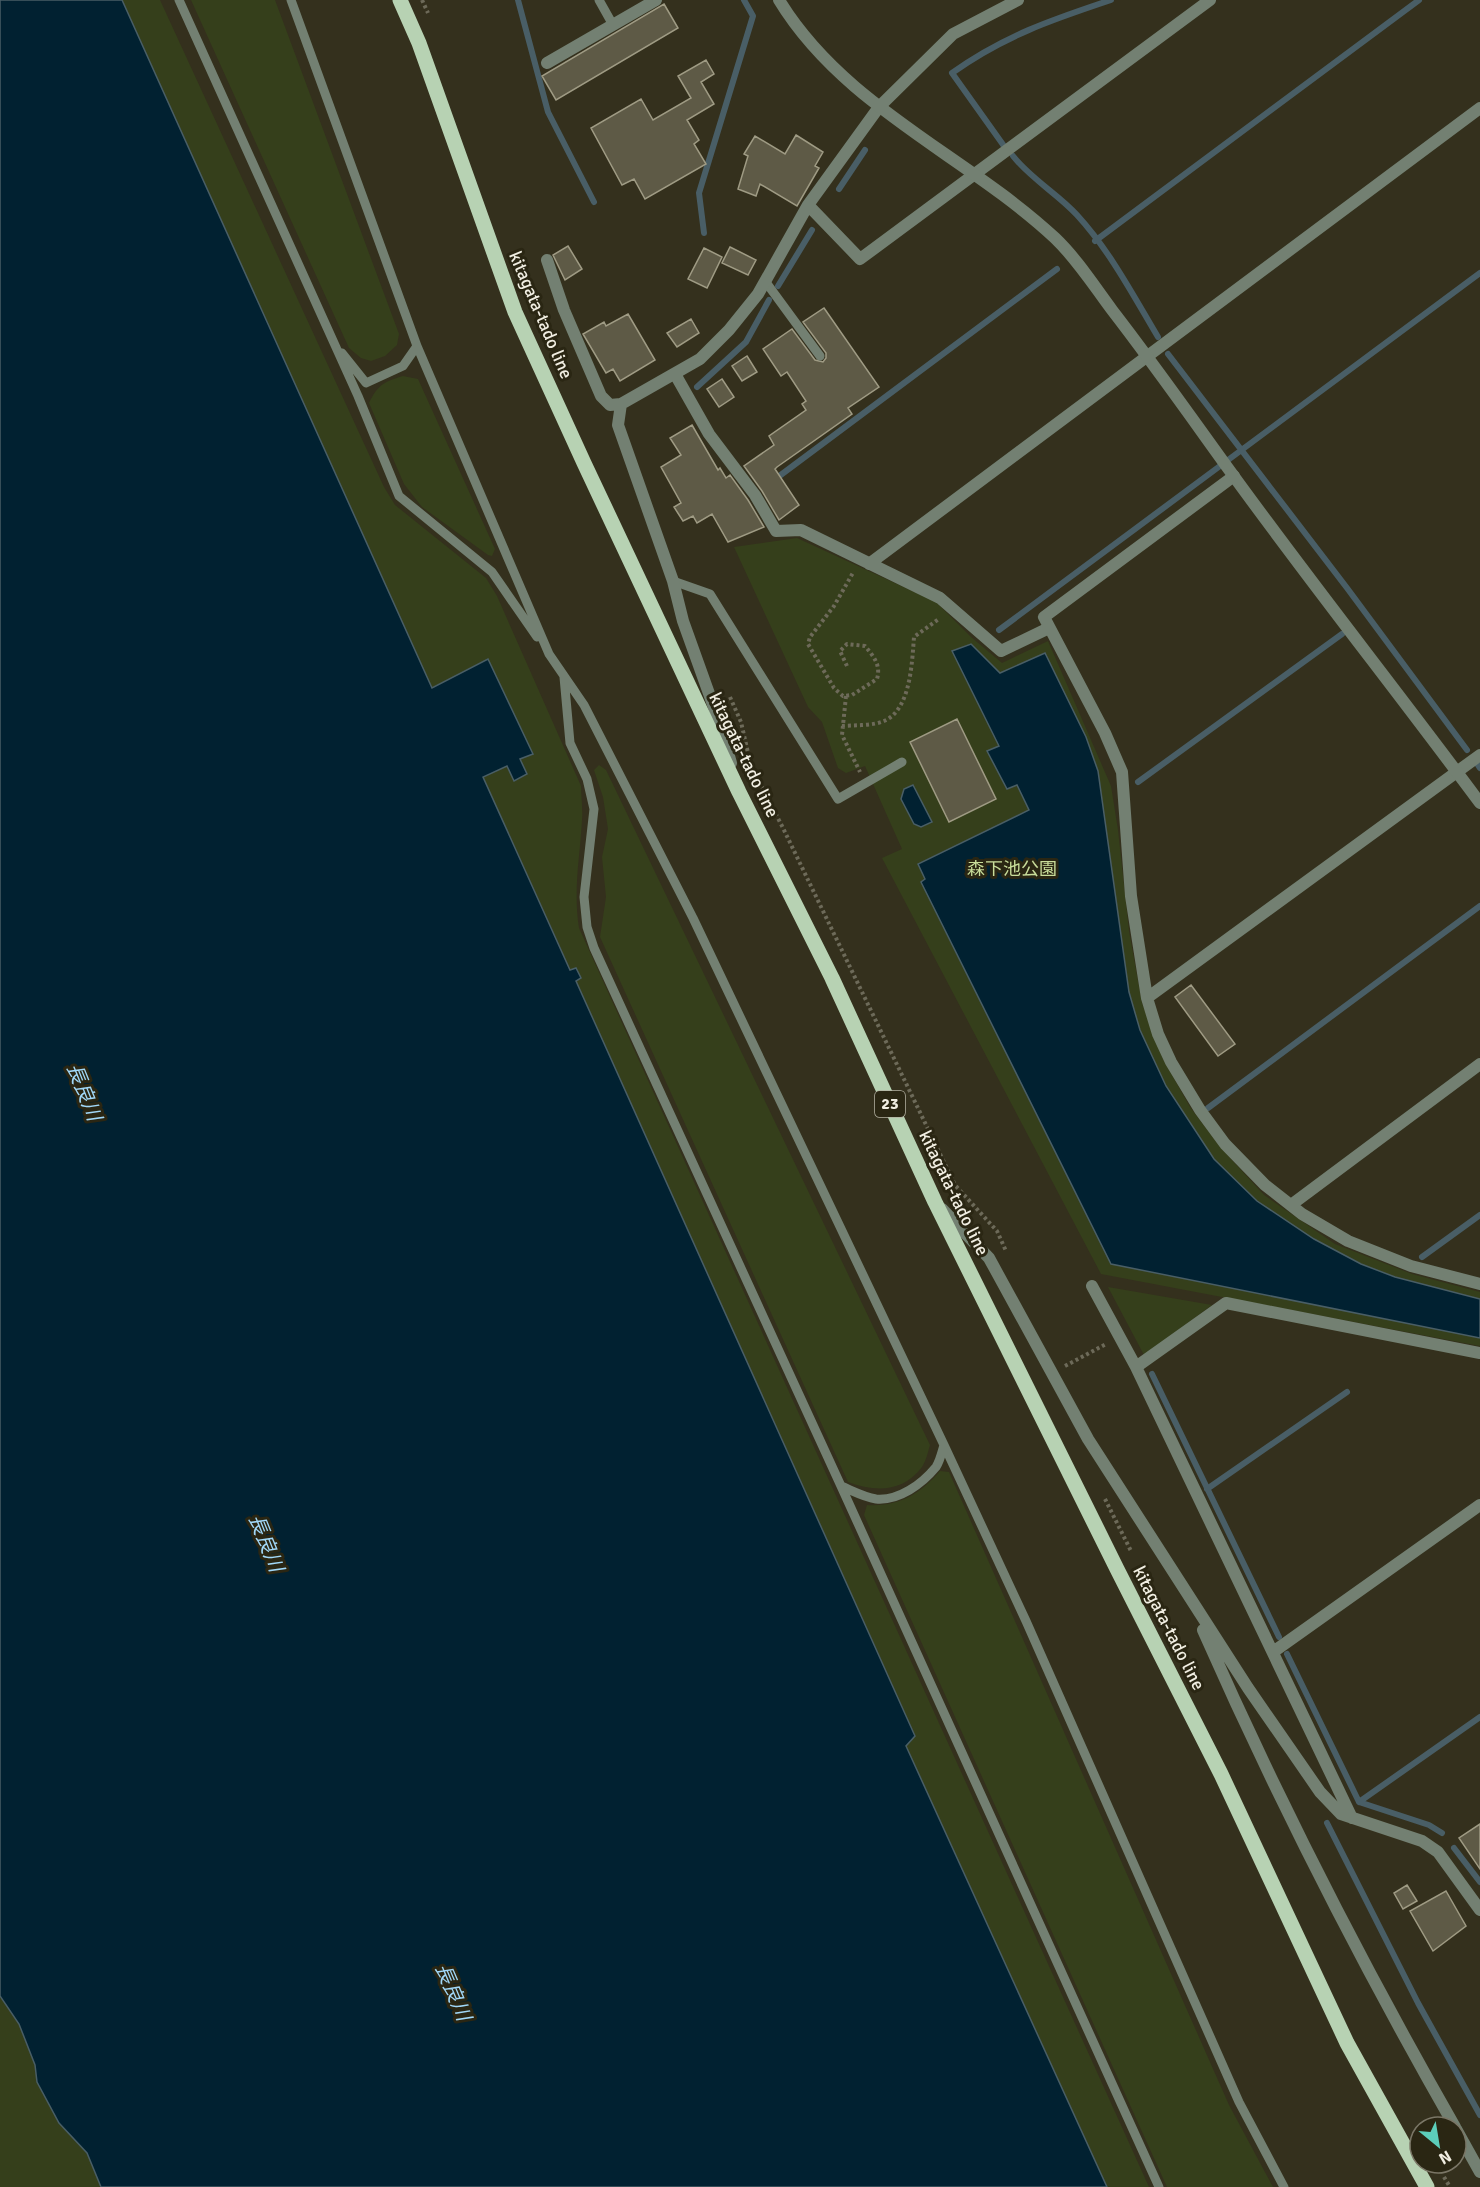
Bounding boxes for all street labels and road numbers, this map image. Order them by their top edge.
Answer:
street label: kitagata-tado line [504,248,578,382]
street label: kitagata-tado line [704,689,784,821]
road number: 23 [875,1091,905,1117]
street label: kitagata-tado line [914,1127,994,1259]
street label: kitagata-tado line [1128,1562,1210,1694]

